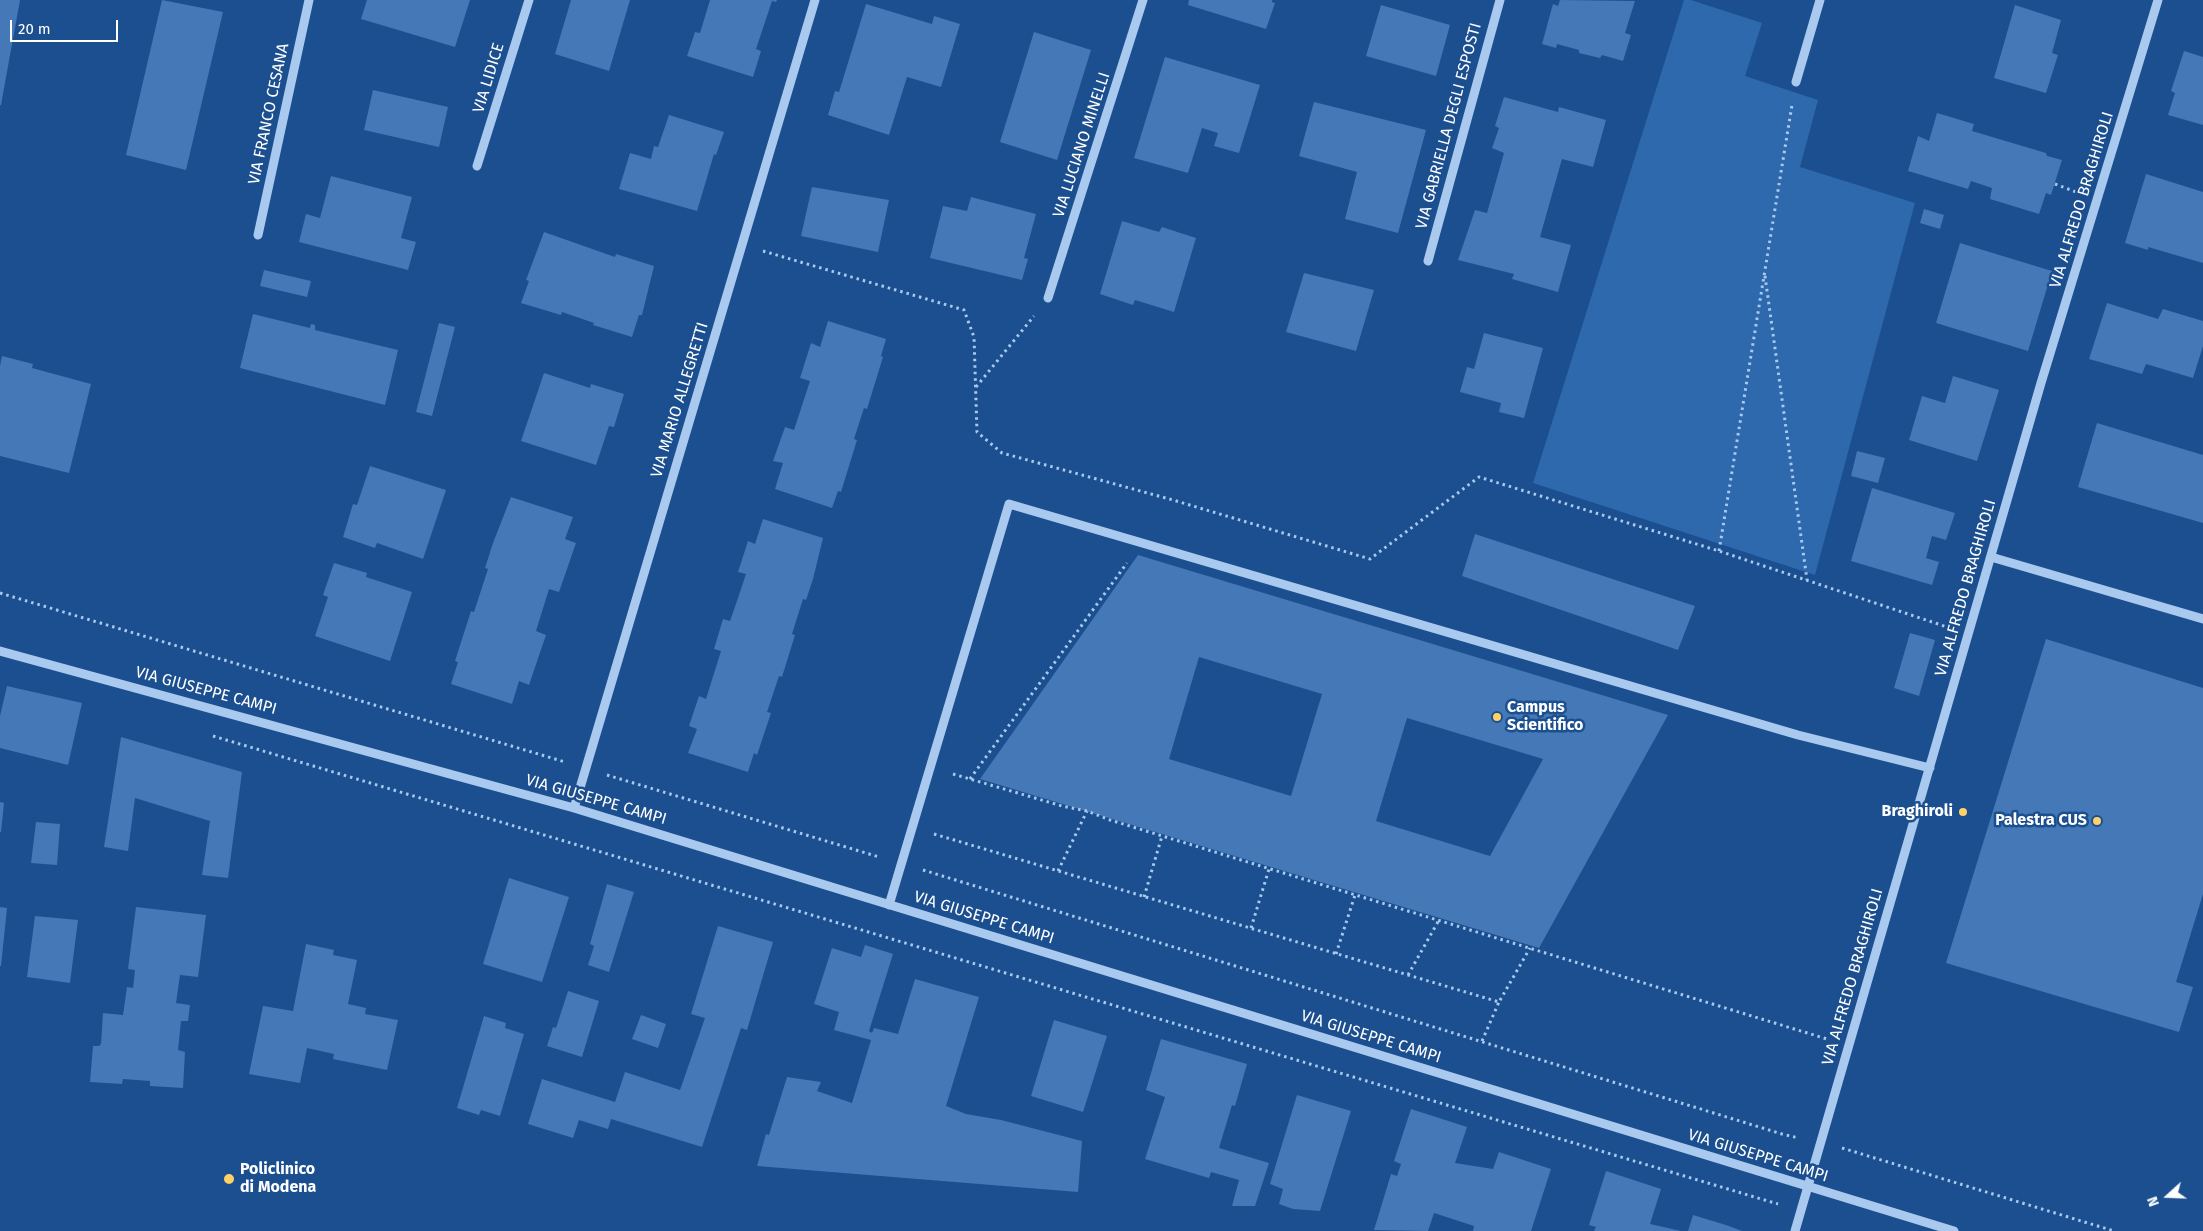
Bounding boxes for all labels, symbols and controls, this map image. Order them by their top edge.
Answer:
scale bar [12,10,120,42]
text: 20 m [18,20,51,38]
street label: VIA GABRIELLA DEGLI ESPOSTI [1412,21,1486,231]
street label: VIA LIDICE [469,41,509,115]
street label: VIA FRANCO CESANA [245,42,293,186]
street label: VIA LUCIANO MINELLI [1049,70,1115,220]
street label: VIA ALFREDO BRAGHIROLI [2046,110,2118,290]
street label: VIA MARIO ALLEGRETTI [647,320,713,480]
street label: VIA ALFREDO BRAGHIROLI [1932,497,2000,679]
street label: VIA GIUSEPPE CAMPI [133,663,279,719]
place label: Campus Scientifico [1507,698,1583,736]
marker: Campus Scientifico [1491,711,1503,723]
street label: VIA GIUSEPPE CAMPI [523,771,669,829]
place label: Braghiroli [1882,802,1953,822]
marker: Braghiroli [1957,806,1969,818]
place label: Palestra CUS [1995,811,2087,831]
marker: Palestra CUS [2091,815,2103,827]
street label: VIA ALFREDO BRAGHIROLI [1819,886,1887,1068]
street label: VIA GIUSEPPE CAMPI [912,888,1056,948]
street label: VIA GIUSEPPE CAMPI [1299,1007,1443,1067]
street label: VIA GIUSEPPE CAMPI [1686,1126,1830,1186]
place label: Policlinico di Modena [240,1160,316,1198]
north arrow [2143,1171,2193,1221]
marker: Policlinico di Modena [222,1172,236,1186]
text: N [2144,1194,2163,1209]

